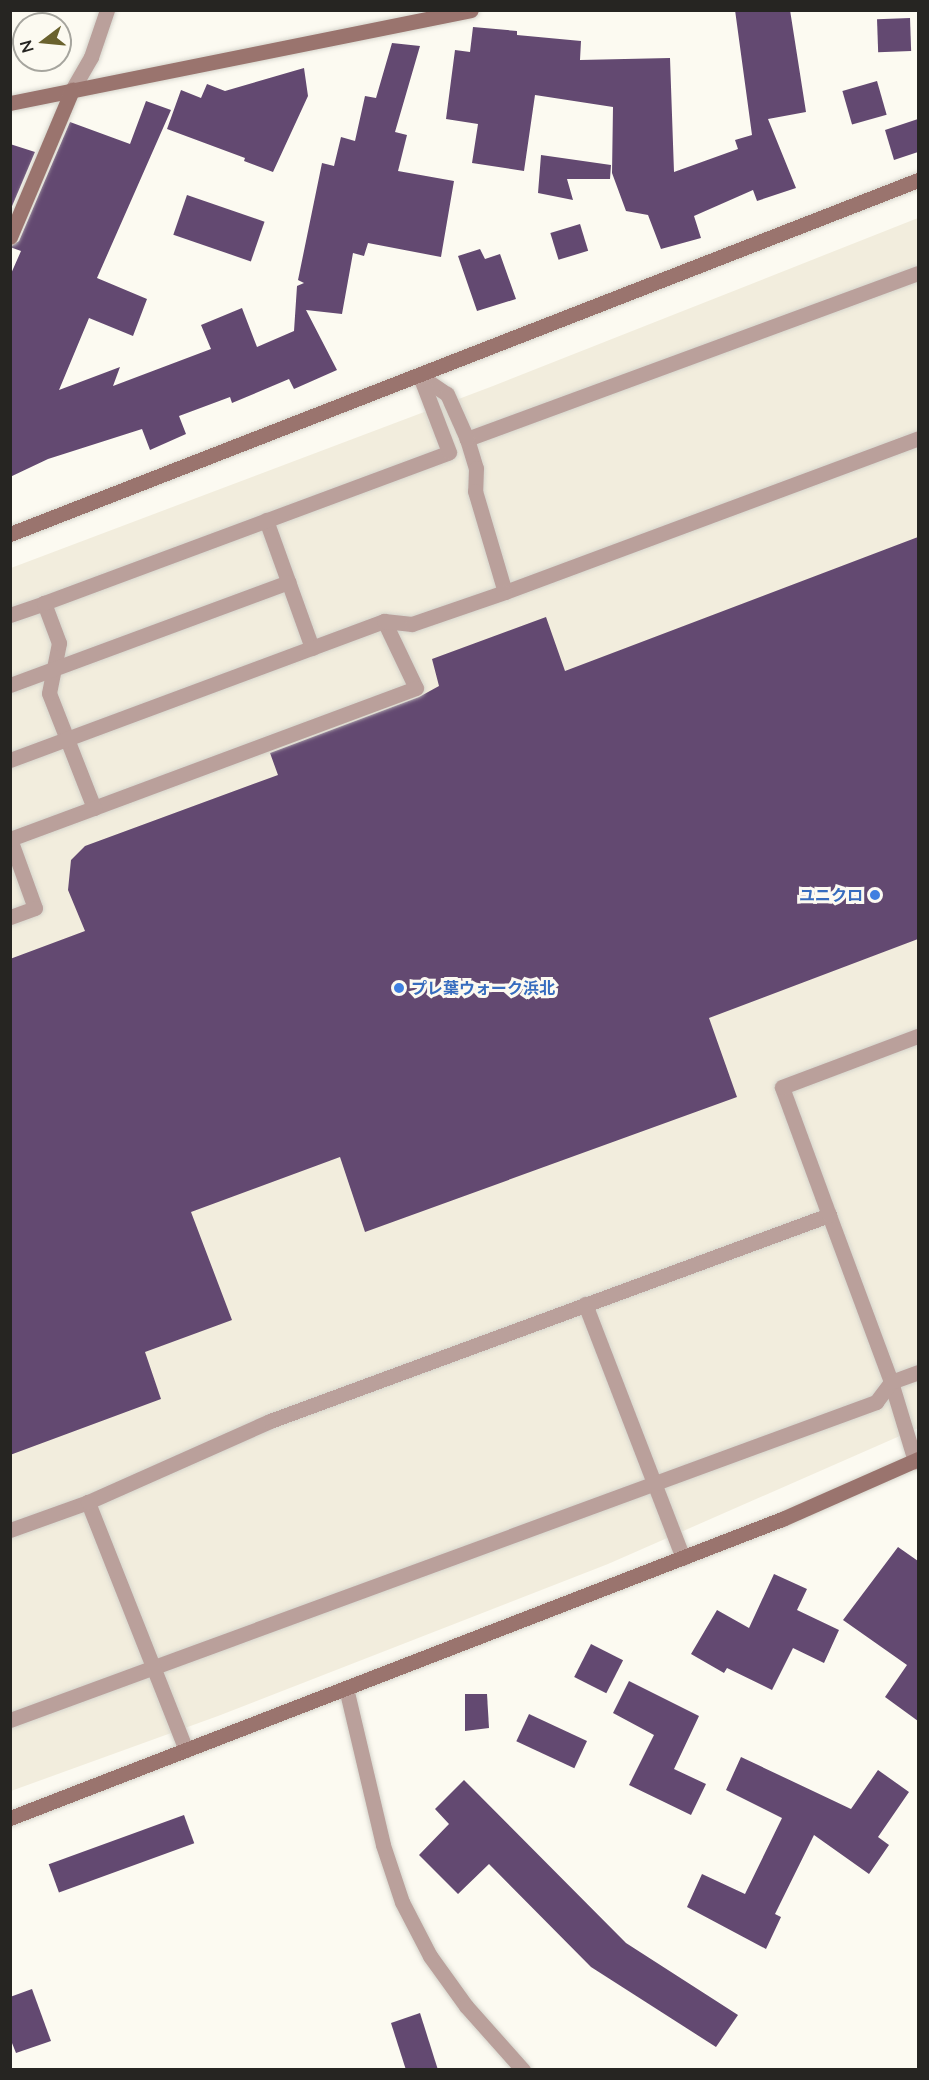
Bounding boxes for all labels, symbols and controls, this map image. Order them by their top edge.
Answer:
north arrow [12,12,72,72]
text: N [15,38,37,55]
place label: ユニクロ [799,885,863,905]
marker: ユニクロ [868,888,882,902]
place label: プレ葉ウォーク浜北 [411,978,555,998]
marker: プレ葉ウォーク浜北 [392,981,406,995]

